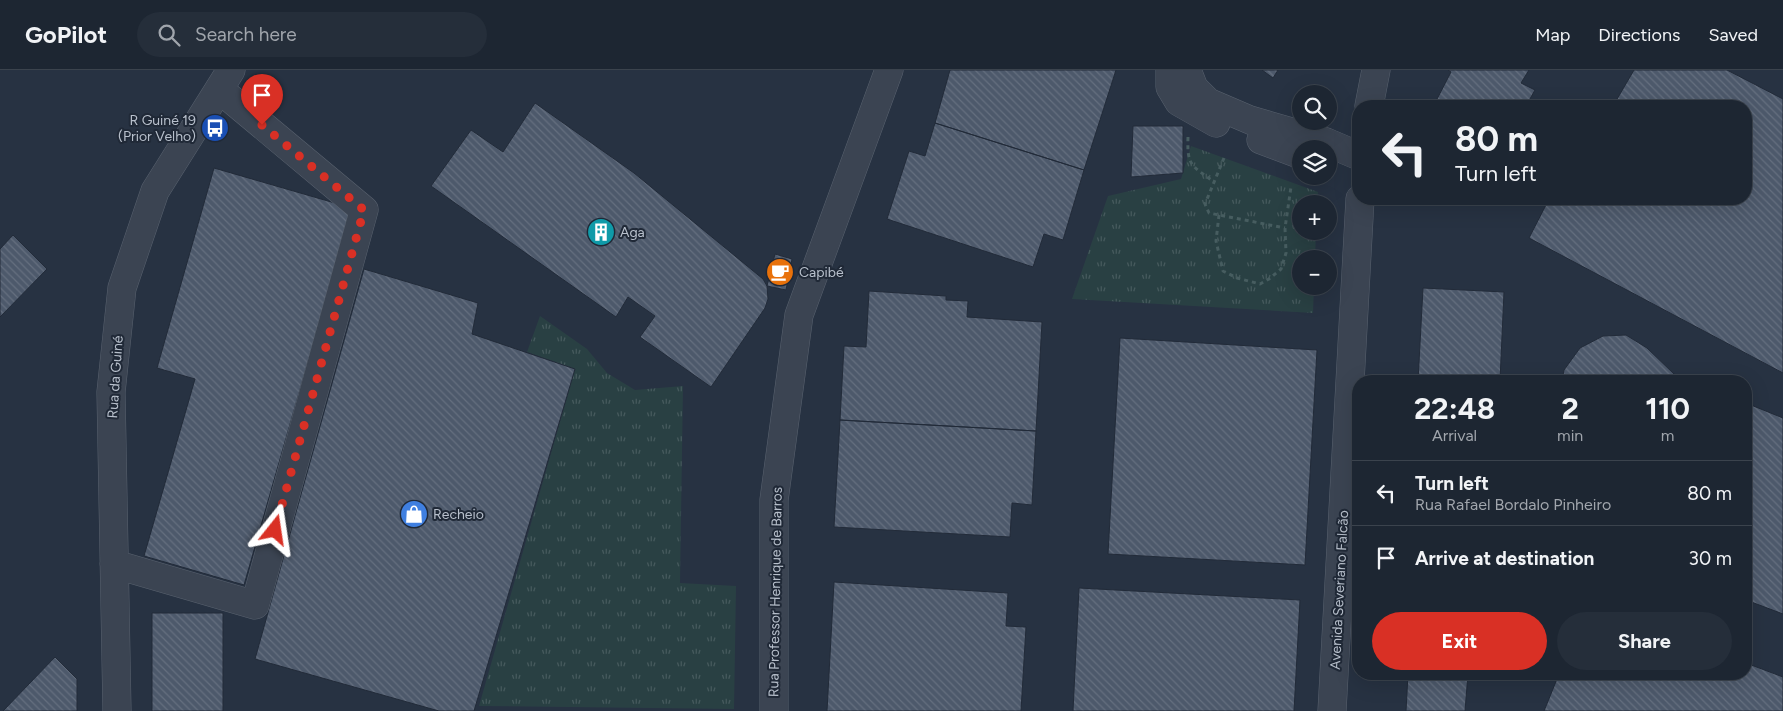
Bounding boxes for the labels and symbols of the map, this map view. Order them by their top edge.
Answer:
pin [241,74,283,125]
place label: R Guiné 19 (Prior Velho) [118,112,196,145]
bus stop icon: R Guiné 19 (Prior Velho) [200,113,230,143]
building icon: Aga [586,217,616,247]
place label: Aga [620,224,645,241]
cafe icon: Capibé [765,257,795,287]
place label: Capibé [799,264,844,281]
street label: Rua da Guiné [104,335,127,419]
street label: Rua Professor Henrique de Barros [765,487,786,697]
shop icon: Recheio [399,499,429,529]
position arrow [248,503,300,555]
place label: Recheio [433,506,484,523]
street label: Avenida Severiano Falcão [1327,510,1352,670]

